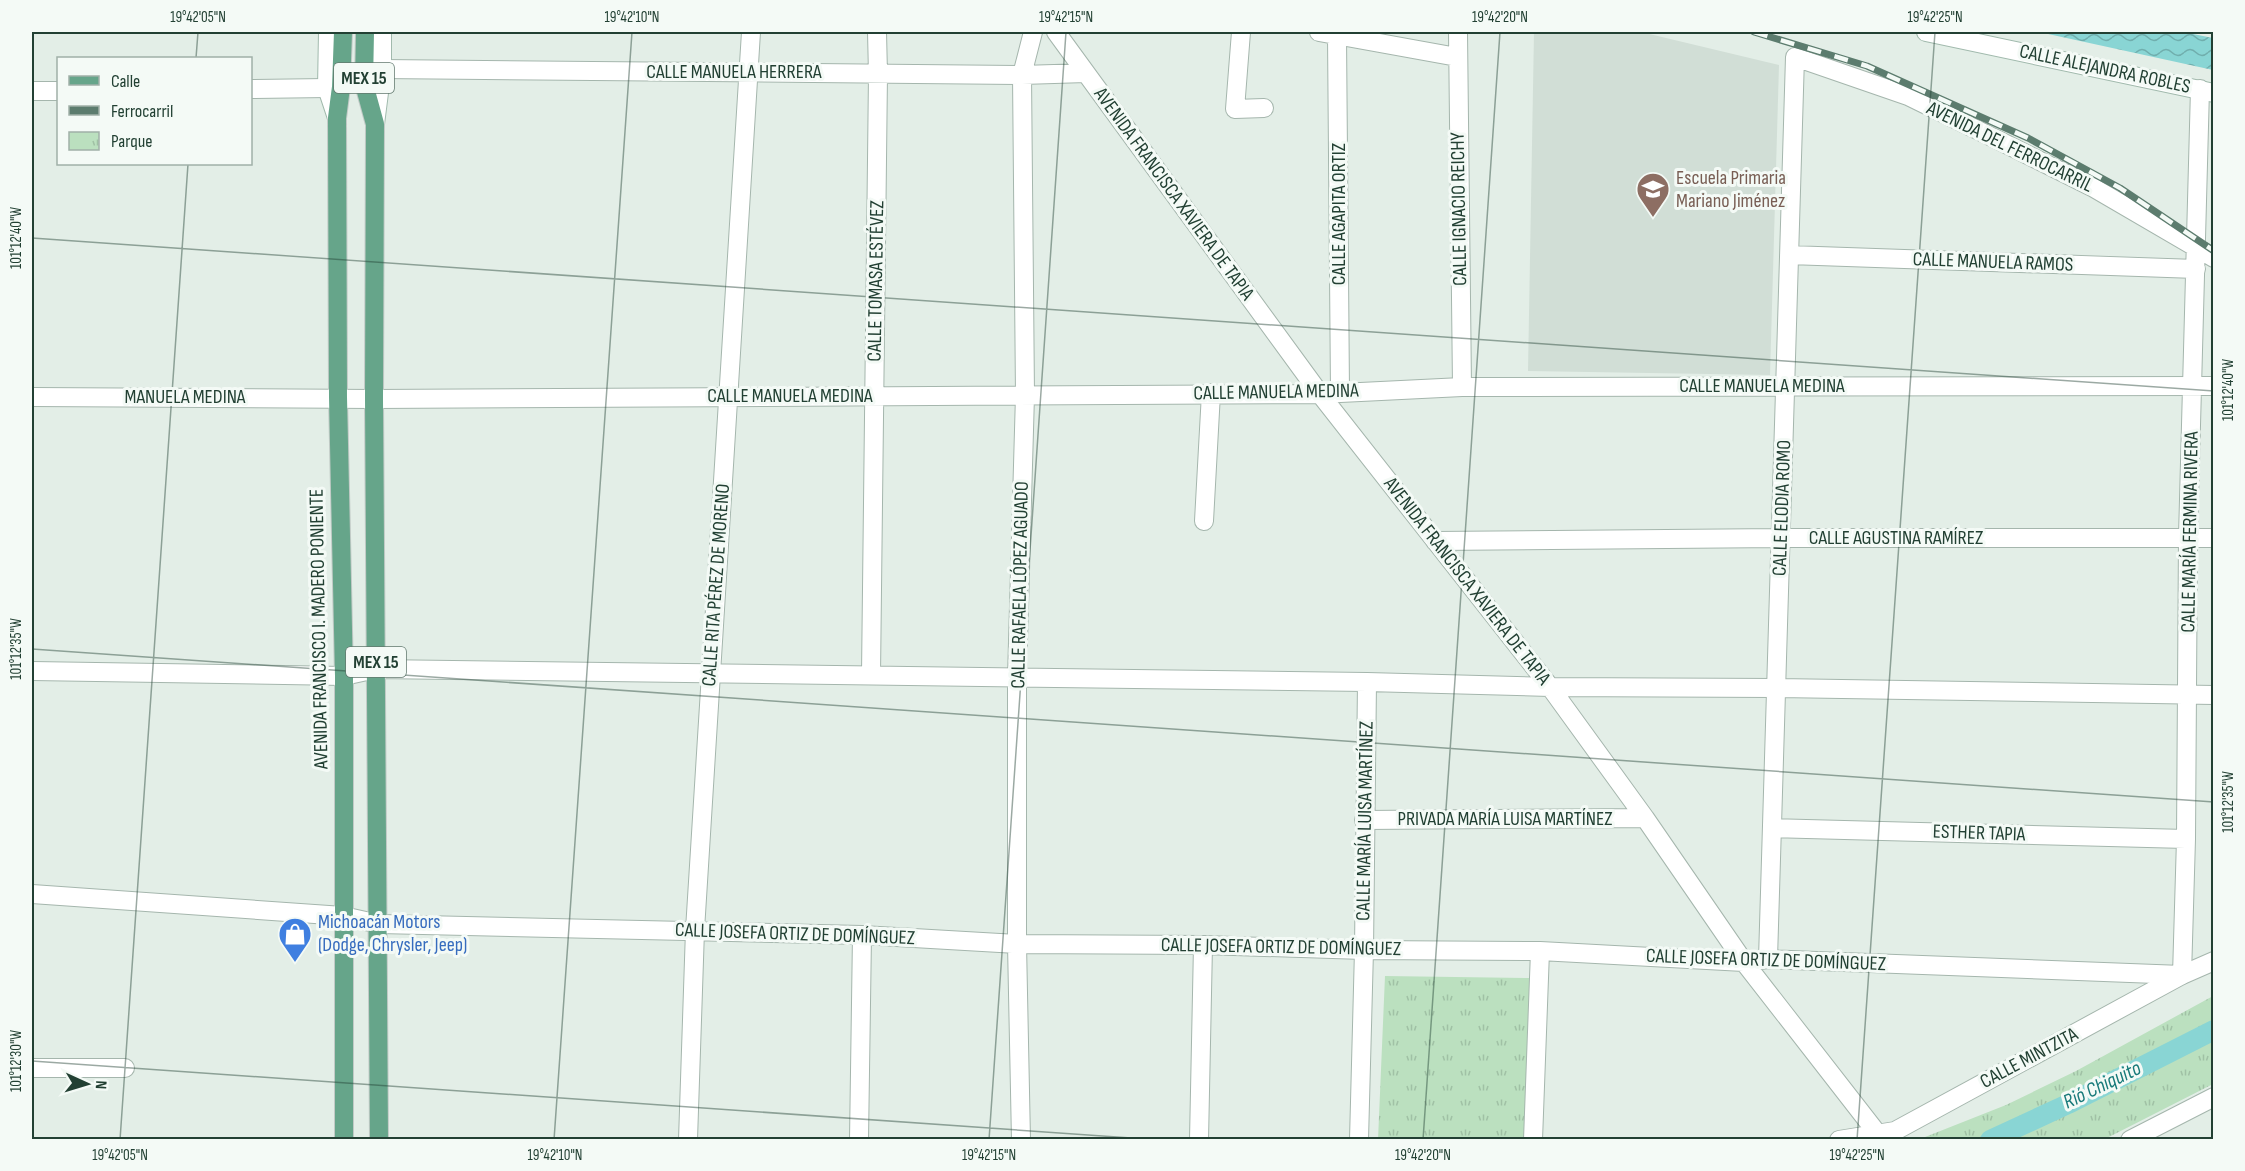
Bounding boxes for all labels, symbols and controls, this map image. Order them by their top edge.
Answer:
text: 19°42'05"N [170,8,226,27]
text: 19°42'10"N [605,8,659,27]
text: 19°42'15"N [1039,8,1093,27]
text: 19°42'20"N [1472,8,1528,27]
text: 19°42'25"N [1907,8,1963,27]
street label: CALLE ALEJANDRA ROBLES [2017,39,2193,99]
legend [57,57,252,165]
street label: CALLE MANUELA HERRERA [646,60,822,84]
road number: MEX 15 [334,63,394,93]
text: Calle [111,71,140,92]
street label: AVENIDA FRANCISCA XAVIERA DE TAPIA [1088,82,1260,305]
street label: AVENIDA DEL FERROCARRIL [1922,96,2098,198]
text: Ferrocarril [111,101,173,122]
text: Parque [111,131,152,152]
street label: CALLE IGNACIO REICHY [1446,131,1472,286]
street label: CALLE AGAPITA ORTIZ [1327,143,1351,285]
place label: Escuela Primaria Mariano Jiménez [1676,166,1786,213]
school or university icon: Escuela Primaria Mariano Jiménez [1635,171,1671,218]
street label: CALLE TOMASA ESTÉVEZ [863,200,889,362]
text: 101°12'40"W [7,207,26,269]
street label: CALLE MANUELA RAMOS [1912,247,2074,277]
text: 101°12'40"W [2219,359,2238,421]
street label: CALLE MANUELA MEDINA [1679,374,1845,398]
street label: CALLE MANUELA MEDINA [1193,379,1359,405]
street label: CALLE MANUELA MEDINA [707,384,873,408]
street label: MANUELA MEDINA [125,385,246,409]
street label: CALLE MARÍA FERMINA RIVERA [2176,431,2204,633]
street label: CALLE ELODIA ROMO [1768,440,1796,576]
street label: AVENIDA FRANCISCA XAVIERA DE TAPIA [1378,472,1556,690]
street label: CALLE RAFAELA LÓPEZ AGUADO [1006,481,1034,689]
street label: CALLE RITA PÉREZ DE MORENO [697,483,735,687]
street label: AVENIDA FRANCISCO I. MADERO PONIENTE [305,489,333,770]
street label: CALLE AGUSTINA RAMÍREZ [1809,526,1983,550]
text: 101°12'35"W [7,618,26,680]
road number: MEX 15 [346,647,406,677]
street label: CALLE MARÍA LUISA MARTÍNEZ [1351,721,1379,921]
text: 101°12'35"W [2219,771,2238,833]
street label: PRIVADA MARÍA LUISA MARTÍNEZ [1397,807,1613,831]
street label: ESTHER TAPIA [1932,819,2026,847]
place label: Michoacán Motors (Dodge, Chrysler, Jeep) [318,910,467,957]
shop icon: Michoacán Motors (Dodge, Chrysler, Jeep) [277,916,313,963]
street label: CALLE JOSEFA ORTIZ DE DOMÍNGUEZ [674,918,916,950]
street label: CALLE JOSEFA ORTIZ DE DOMÍNGUEZ [1161,933,1401,961]
street label: CALLE JOSEFA ORTIZ DE DOMÍNGUEZ [1645,944,1887,976]
street label: CALLE MINTZITA [1976,1022,2082,1094]
text: 101°12'30"W [7,1030,26,1092]
north arrow [57,1054,117,1114]
water label: Rió Chiquito [2059,1055,2145,1115]
text: N [91,1080,110,1090]
text: 19°42'05"N [92,1146,148,1165]
text: 19°42'10"N [528,1146,582,1165]
text: 19°42'15"N [962,1146,1016,1165]
text: 19°42'20"N [1395,1146,1451,1165]
text: 19°42'25"N [1829,1146,1885,1165]

